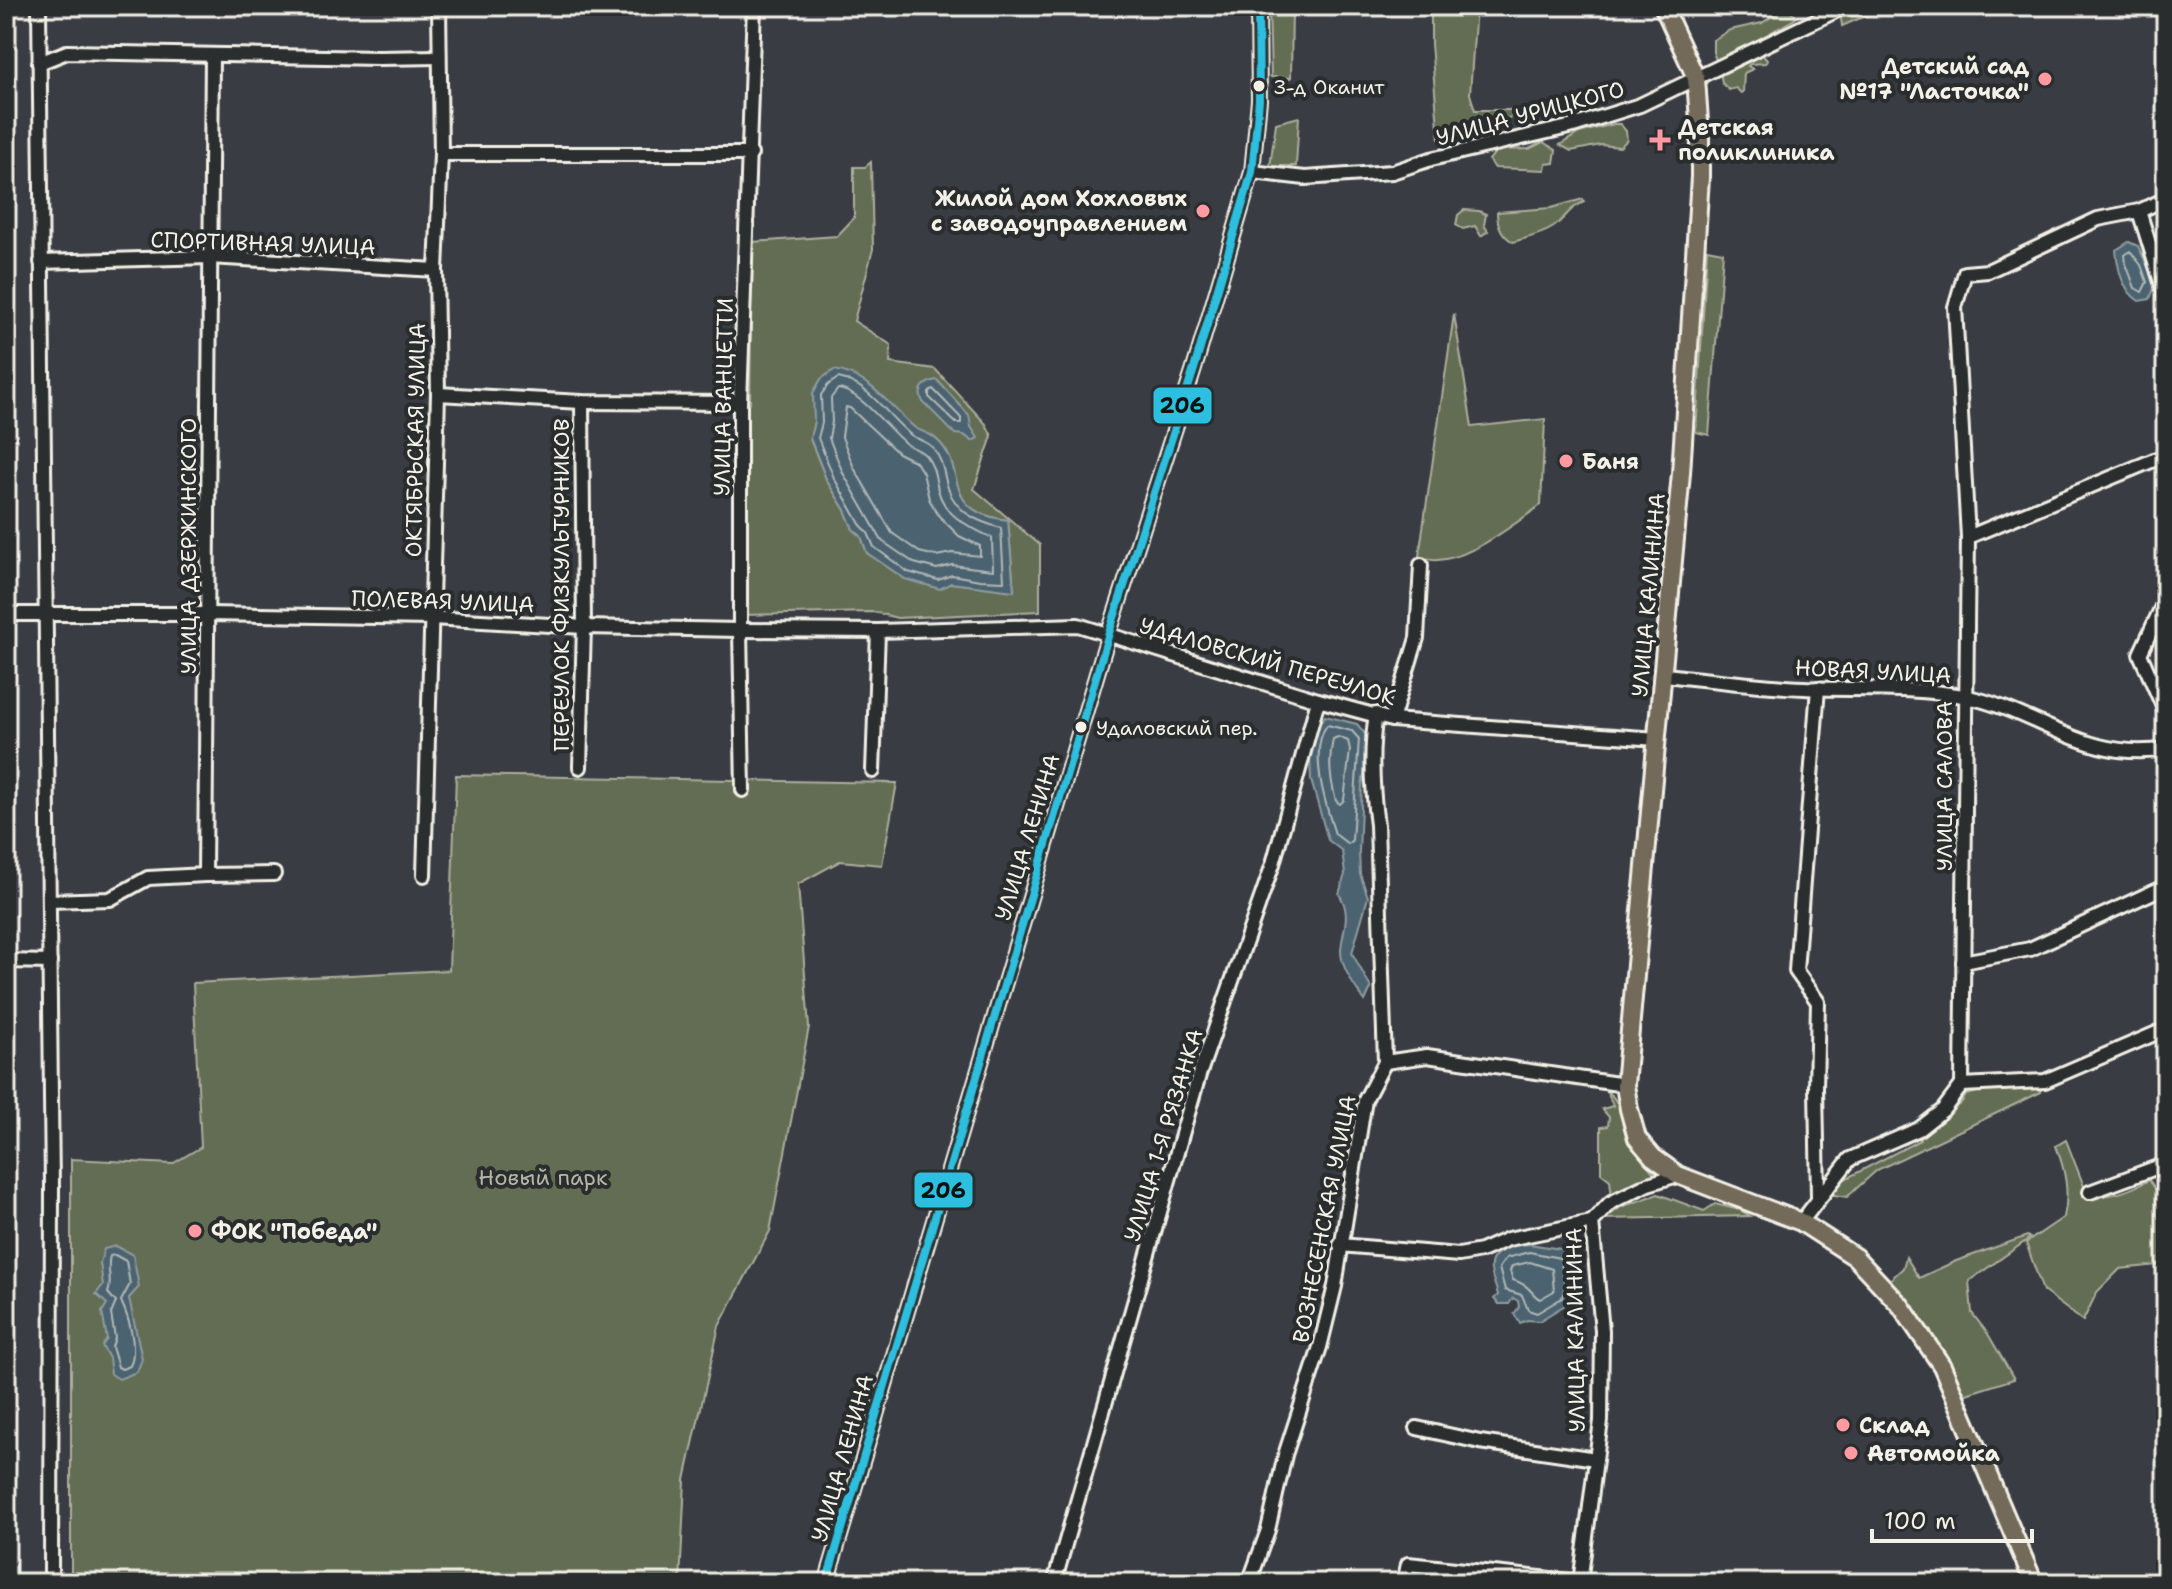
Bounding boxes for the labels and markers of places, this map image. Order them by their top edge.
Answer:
place label: Детский сад №17 "Ласточка" [1839,52,2030,106]
marker: Детский сад №17 "Ласточка" [2036,70,2054,88]
place label: З-д Оканит [1274,74,1385,100]
marker: З-д Оканит [1251,78,1267,94]
place label: Детская поликлиника [1678,113,1835,167]
marker: Детская поликлиника [1649,129,1671,151]
place label: Жилой дом Хохловых с заводоуправлением [931,184,1187,238]
marker: Жилой дом Хохловых с заводоуправлением [1194,202,1212,220]
place label: Баня [1582,447,1639,476]
marker: Баня [1557,452,1575,470]
place label: Удаловский пер. [1096,715,1257,741]
marker: Удаловский пер. [1073,719,1089,735]
place label: ФОК "Победа" [211,1217,378,1246]
marker: ФОК "Победа" [186,1222,204,1240]
place label: Склад [1859,1411,1930,1440]
marker: Склад [1834,1416,1852,1434]
place label: Автомойка [1867,1439,2000,1468]
marker: Автомойка [1842,1444,1860,1462]

